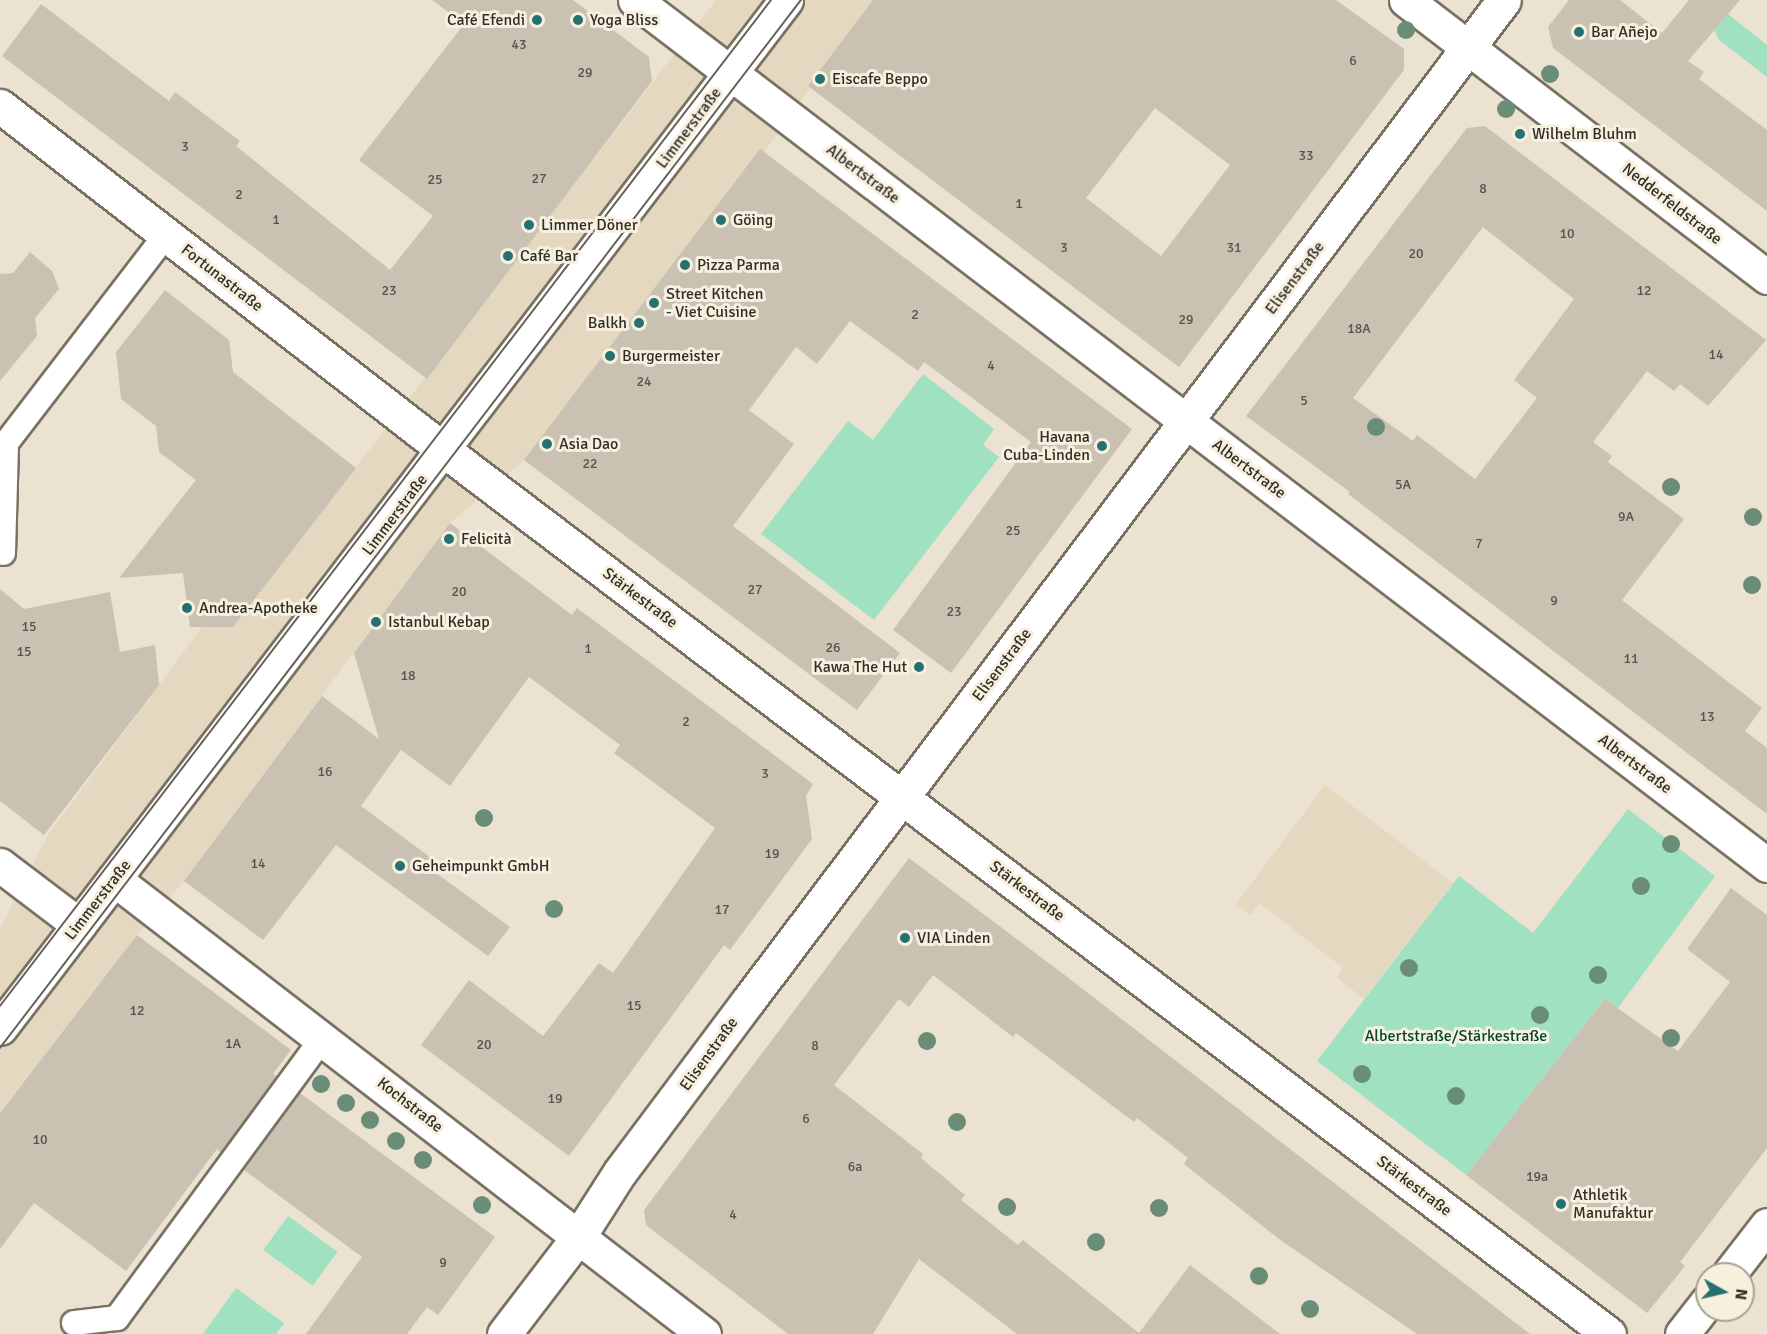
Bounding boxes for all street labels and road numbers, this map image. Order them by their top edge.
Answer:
street label: Limmerstraße [652,84,726,172]
street label: Albertstraße [822,140,904,208]
street label: Nedderfeldstraße [1618,159,1726,249]
street label: Elisenstraße [1261,238,1329,318]
street label: Fortunastraße [177,240,267,316]
street label: Albertstraße [1208,435,1290,503]
street label: Limmerstraße [358,471,432,559]
street label: Stärkestraße [599,564,681,632]
street label: Elisenstraße [968,625,1036,705]
street label: Albertstraße [1594,730,1676,798]
street label: Limmerstraße [61,856,135,944]
street label: Stärkestraße [986,857,1068,925]
street label: Elisenstraße [676,1013,742,1095]
street label: Kochstraße [373,1073,447,1137]
street label: Stärkestraße [1373,1152,1455,1220]

